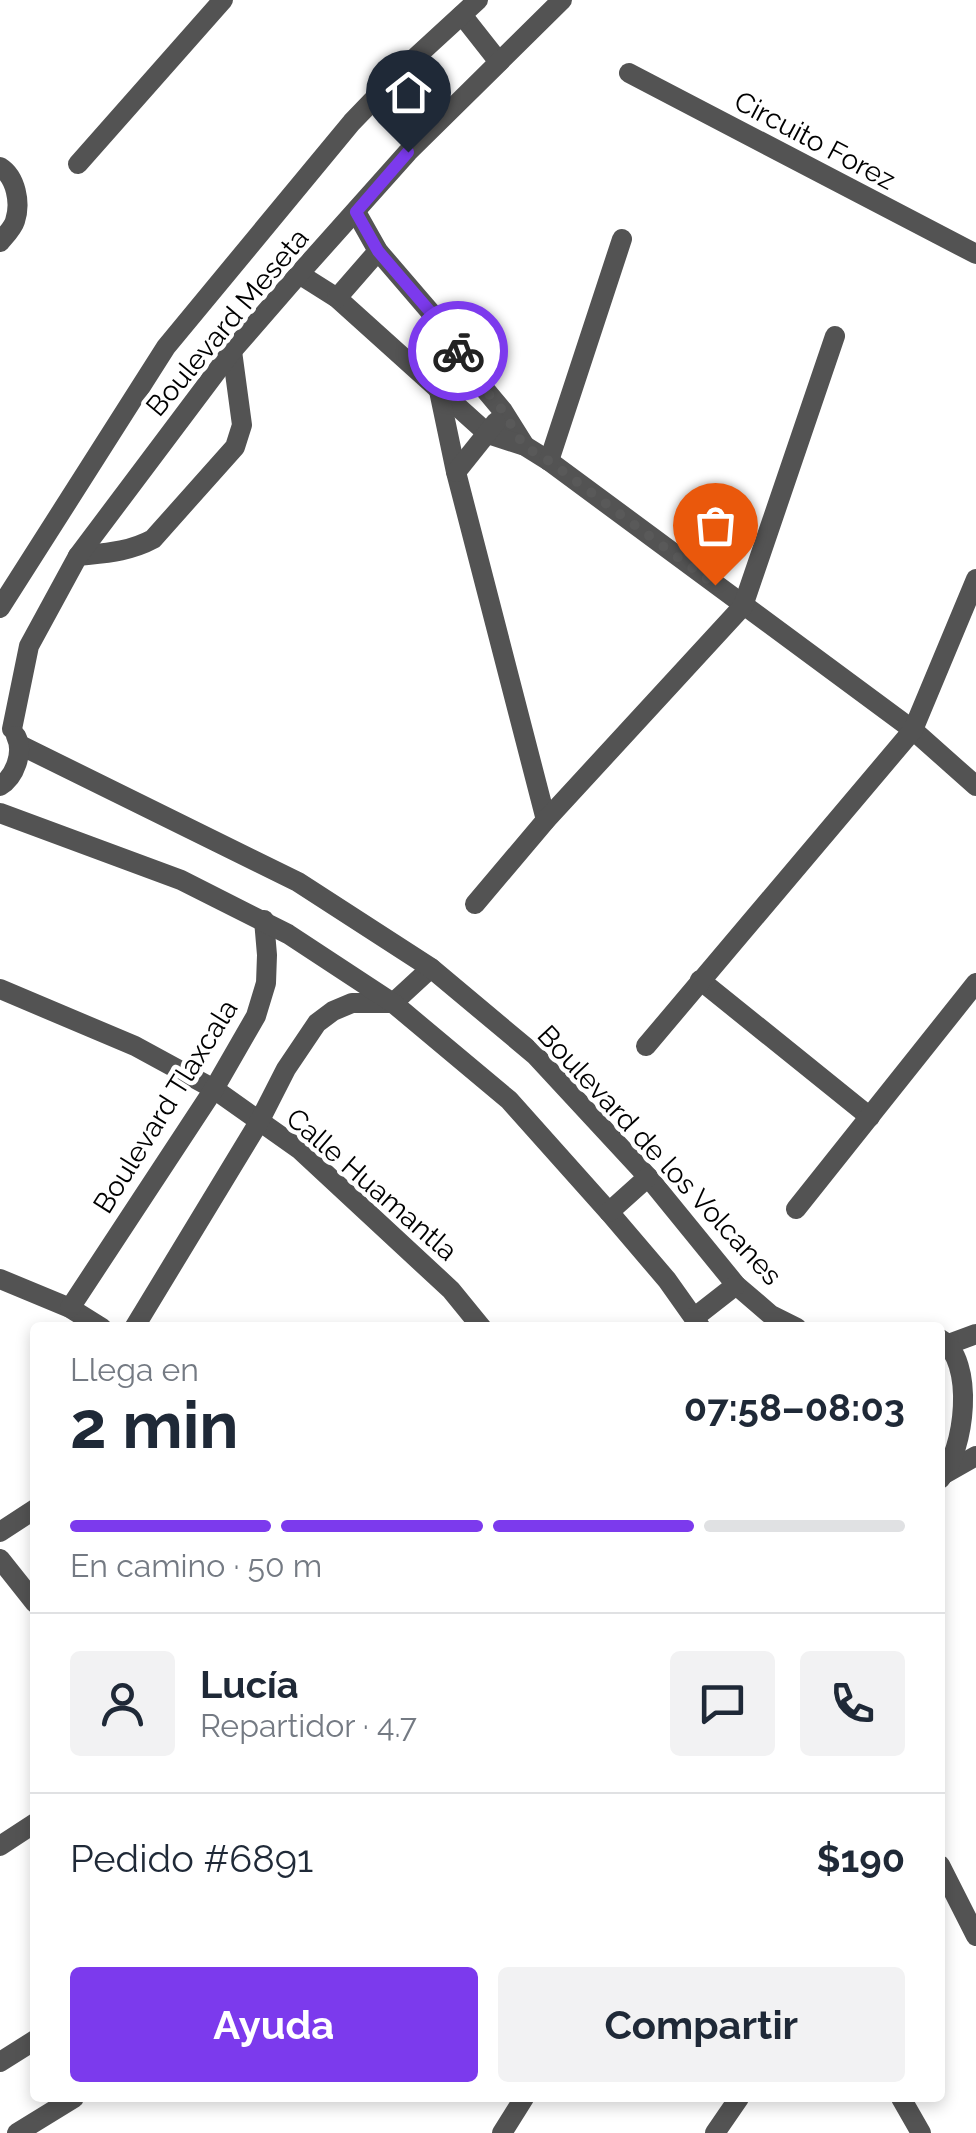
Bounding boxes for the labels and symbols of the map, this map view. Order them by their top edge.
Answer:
pin [366,50,451,153]
street label: Circuito Forez [729,84,901,197]
street label: Boulevard Meseta [139,222,315,423]
courier [408,301,508,401]
pin [673,483,758,586]
street label: Boulevard Tlaxcala [86,993,244,1219]
street label: Boulevard de los Volcanes [531,1019,789,1292]
street label: Calle Huamantla [280,1101,464,1267]

